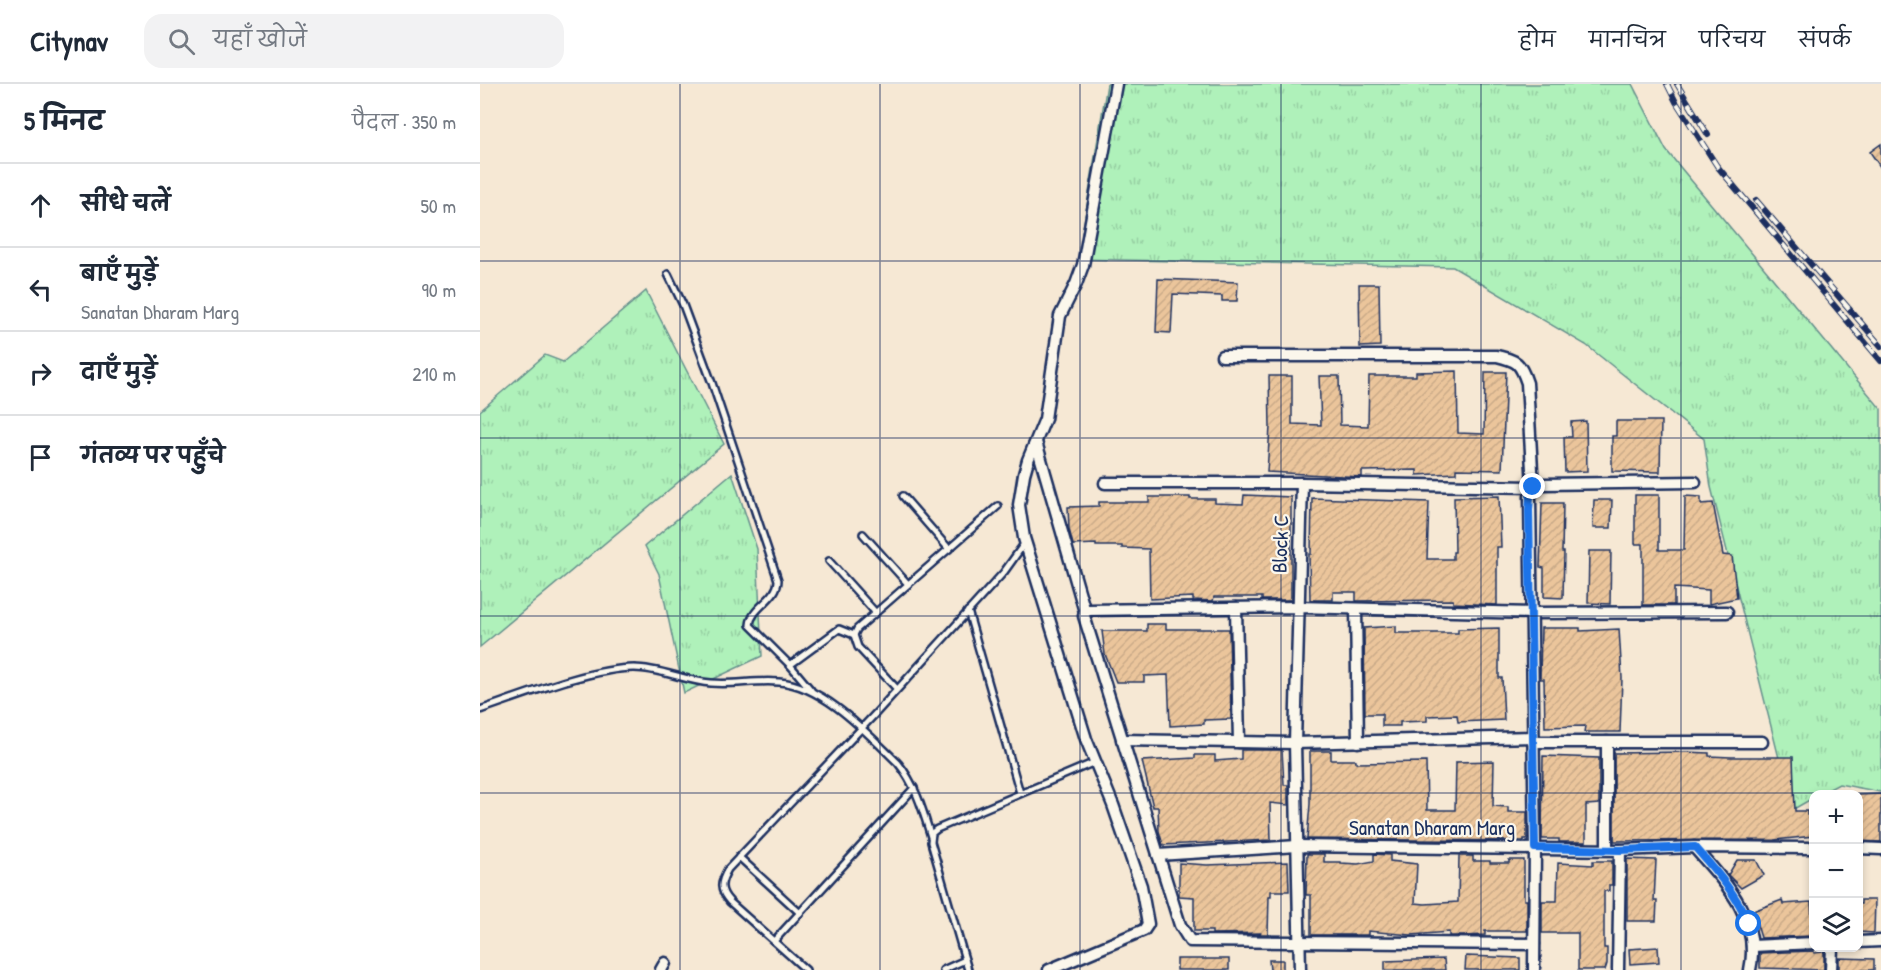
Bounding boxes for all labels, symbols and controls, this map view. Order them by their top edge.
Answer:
search box [144,14,564,68]
text: Citynav [30,22,108,60]
text: यहाँ खोजें [213,24,307,54]
icon: search [165,25,198,58]
text: होम [1519,25,1556,54]
text: मानचित्र [1589,25,1666,54]
text: परिचय [1699,25,1765,54]
text: संपर्क [1798,25,1851,54]
text: 5 मिनट [24,103,104,138]
text: पैदल · 350 m [352,108,456,135]
text: सीधे चलें [81,188,171,218]
icon: ahead [24,189,57,222]
text: 50 m [420,192,456,219]
text: बाएँ मुड़ें [81,258,158,288]
icon: left [24,273,57,306]
text: 90 m [422,276,456,303]
text: Sanatan Dharam Marg [81,298,239,325]
text: दाएँ मुड़ें [81,356,157,386]
icon: right [24,357,57,390]
text: 210 m [412,360,456,387]
text: गंतव्य पर पहुँचे [81,440,225,470]
icon: arrive [24,441,57,474]
route end [1519,473,1545,499]
street label: Block C [1264,515,1296,573]
map controls [1809,790,1863,952]
button: + [1809,790,1863,844]
street label: Sanatan Dharam Marg [1349,813,1515,842]
button: − [1809,844,1863,898]
button: layers [1809,898,1863,952]
route start [1735,910,1761,936]

